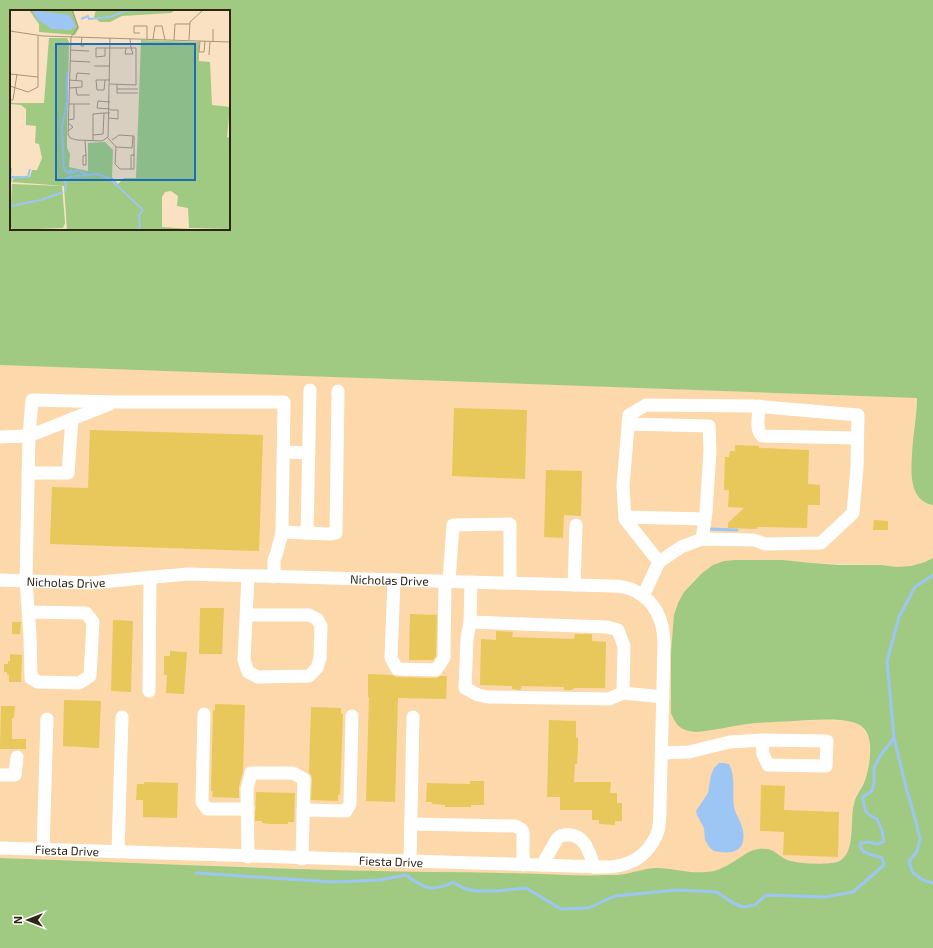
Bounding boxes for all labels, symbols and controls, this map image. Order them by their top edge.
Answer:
inset map [10,10,230,230]
street label: Nicholas Drive [350,572,429,588]
street label: Nicholas Drive [26,574,106,590]
street label: Fiesta Drive [35,842,99,858]
street label: Fiesta Drive [359,853,423,869]
north arrow [8,900,48,940]
text: N [11,916,24,924]

